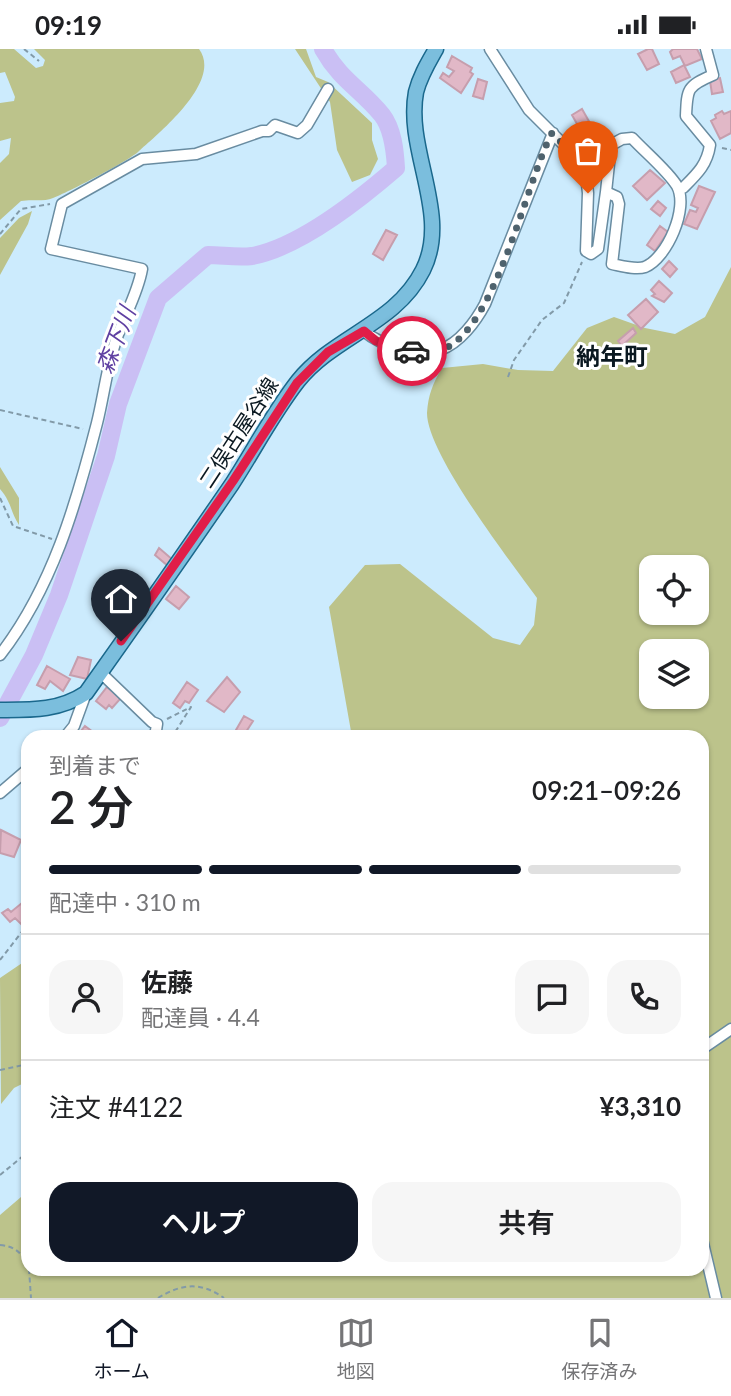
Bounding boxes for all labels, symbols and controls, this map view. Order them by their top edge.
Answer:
text: 09:19 [35,9,102,41]
pin [558,121,618,193]
icon: bag [569,132,607,170]
water label: 森下川 [90,300,142,377]
courier [377,316,447,386]
icon: car [393,332,431,370]
district label: 納年町 [576,341,648,370]
street label: 二俣古屋谷線 [193,373,283,492]
map controls [639,555,709,709]
button: locate [639,555,709,625]
pin [91,569,151,641]
icon: home [102,580,140,618]
button: layers [639,639,709,709]
text: 到着まで [49,751,141,779]
text: 09:21–09:26 [532,774,681,806]
text: 2 分 [49,779,133,834]
text: 配達中 · 310 m [49,888,201,916]
button: person [49,960,123,1034]
button: chat [515,960,589,1034]
button: phone [607,960,681,1034]
text: 佐藤 [141,966,193,998]
text: 配達員 · 4.4 [141,1003,260,1031]
text: ¥3,310 [600,1090,681,1122]
text: 注文 #4122 [49,1091,183,1123]
button: ヘルプ [49,1182,358,1262]
button: 共有 [372,1182,681,1262]
tab: ホーム [93,1314,150,1383]
tab: 地図 [337,1314,375,1383]
tab: 保存済み [562,1314,638,1383]

